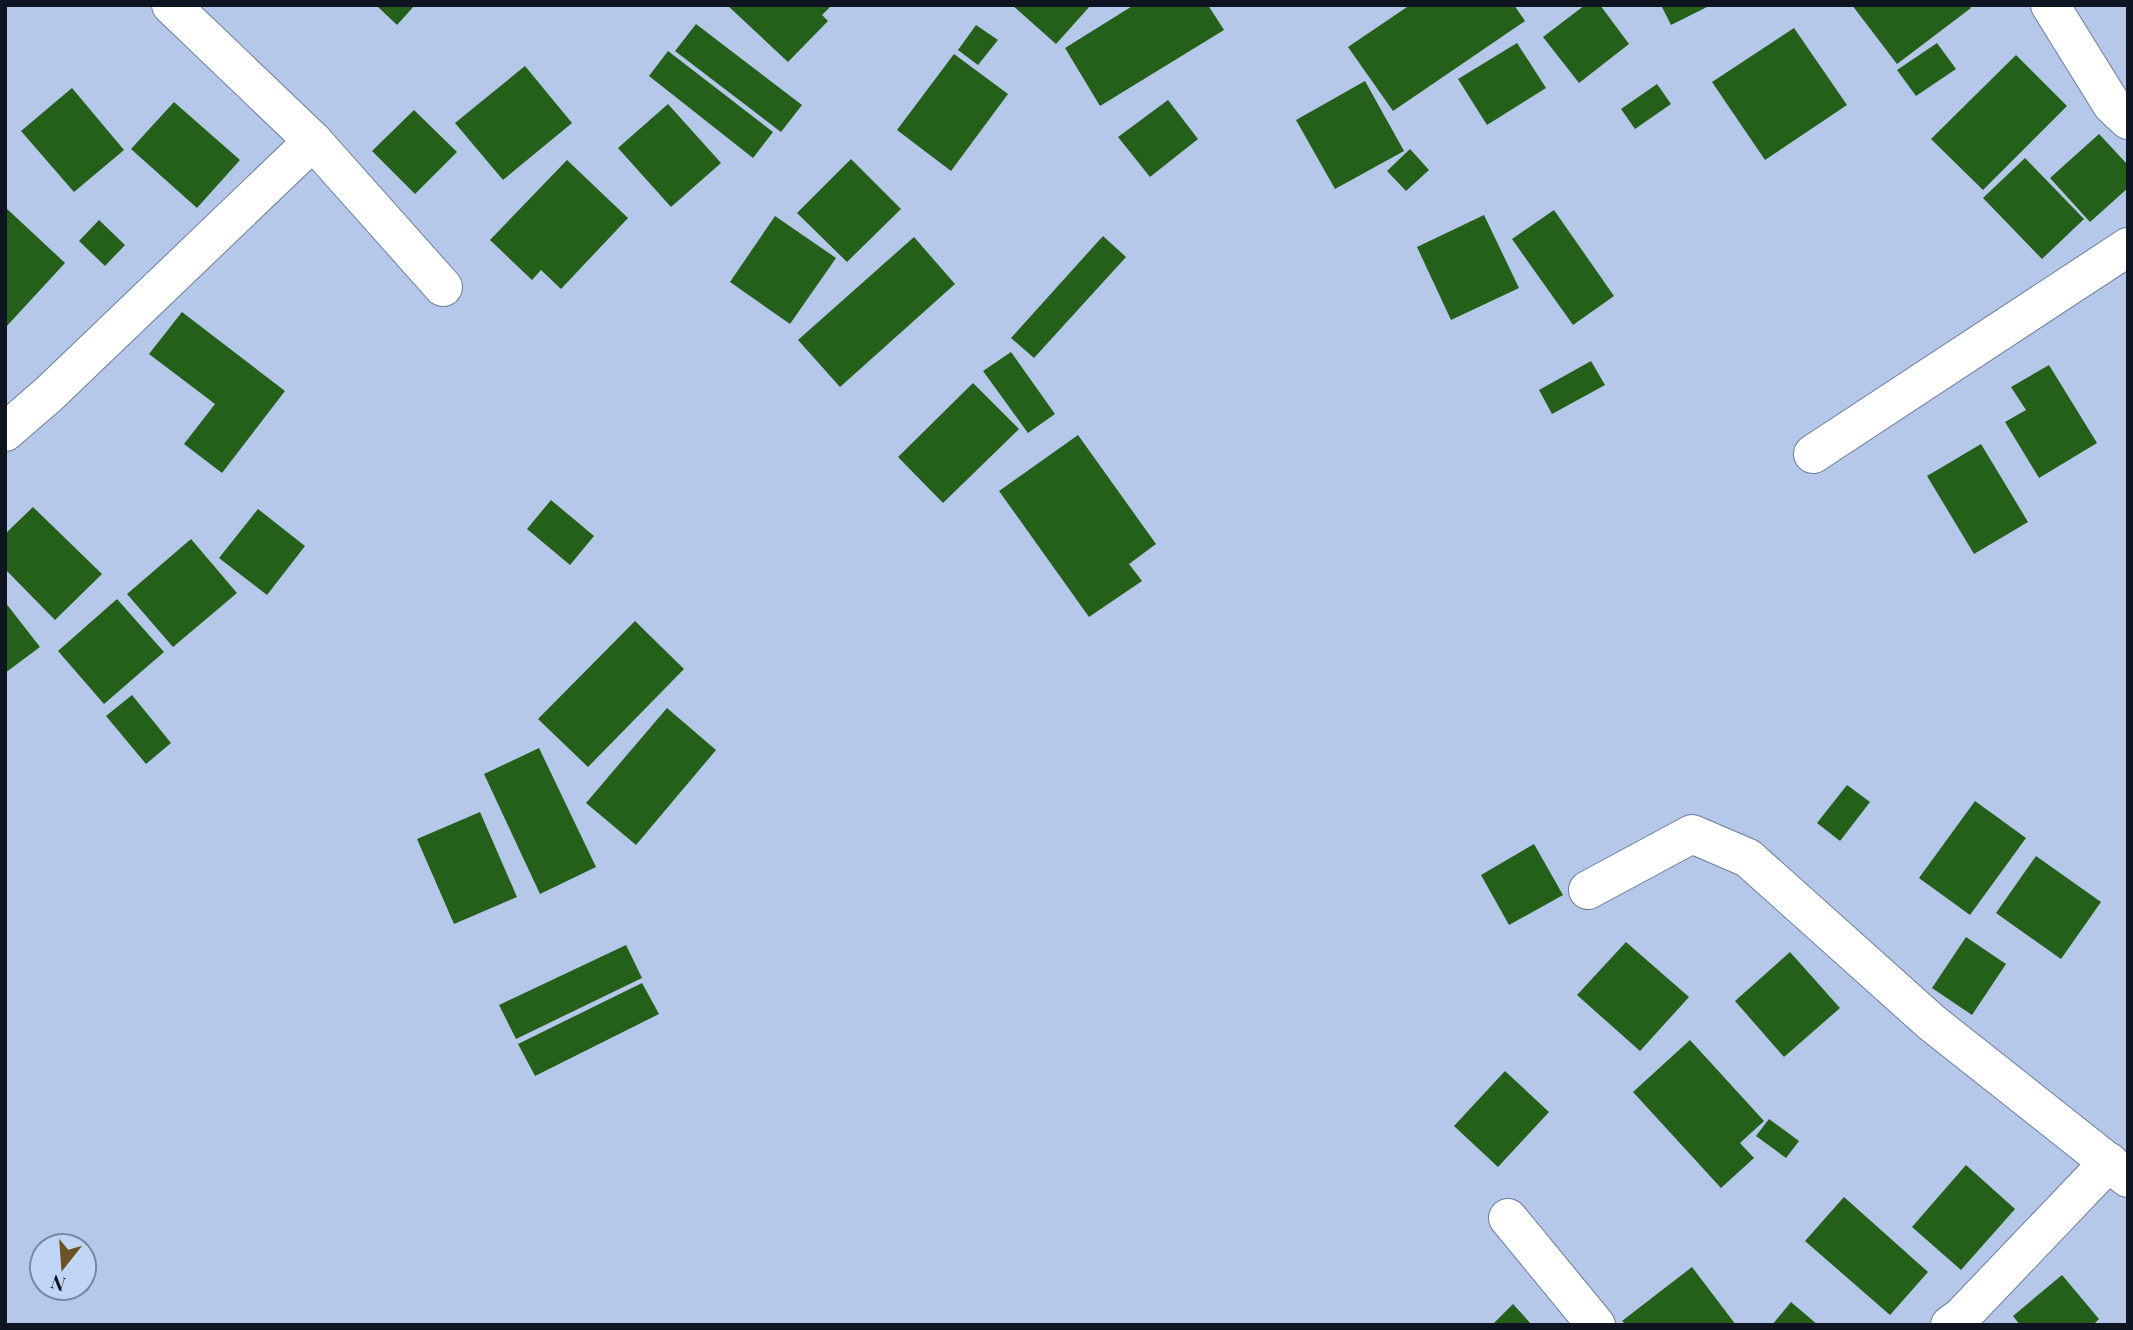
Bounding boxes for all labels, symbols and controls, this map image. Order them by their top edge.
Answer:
north arrow [28,1232,98,1302]
text: N [47,1270,68,1299]

